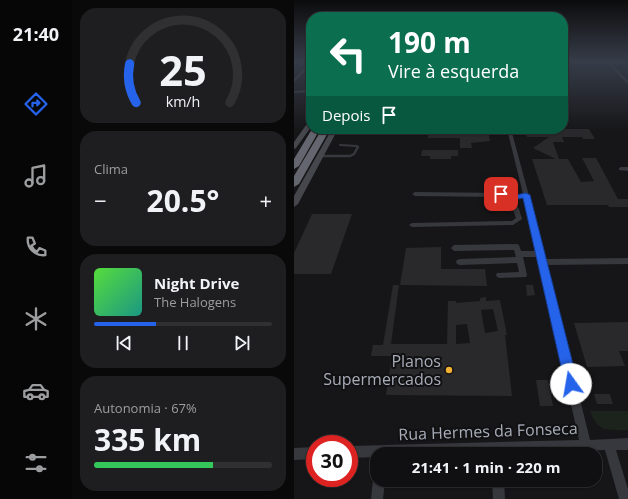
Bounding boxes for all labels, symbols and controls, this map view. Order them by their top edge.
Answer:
text: 21:40 [13,22,59,46]
text: 190 m [388,23,471,61]
icon: left [322,28,374,80]
text: 25 [159,42,207,98]
text: Vire à esquerda [388,59,519,83]
icon: directions [22,90,50,118]
text: km/h [166,92,200,111]
icon: arrive [378,104,400,126]
text: Depois [322,105,370,125]
text: Clima [94,160,128,178]
icon: music [22,162,50,190]
pin [484,177,518,211]
text: 20.5° [147,180,219,221]
icon: arrive [490,183,512,205]
text: − [94,185,107,215]
text: + [259,185,272,215]
icon: phone [22,233,50,261]
text: Night Drive [154,273,239,293]
text: The Halogens [154,293,236,311]
icon: climate [22,305,50,333]
icon: previous [113,332,135,354]
icon: pause [172,332,194,354]
icon: next [231,332,253,354]
place label: Planos Supermercados [323,350,441,390]
position arrow [550,363,592,405]
marker: Planos Supermercados [444,365,454,375]
icon: car [22,377,50,405]
text: Autonomia · 67% [94,399,197,417]
street label: Rua Hermes da Fonseca [398,417,578,445]
text: 335 km [94,419,201,460]
speed limit sign: 30 [306,435,358,487]
icon: filters [22,449,50,477]
text: 21:41 · 1 min · 220 m [412,457,560,477]

